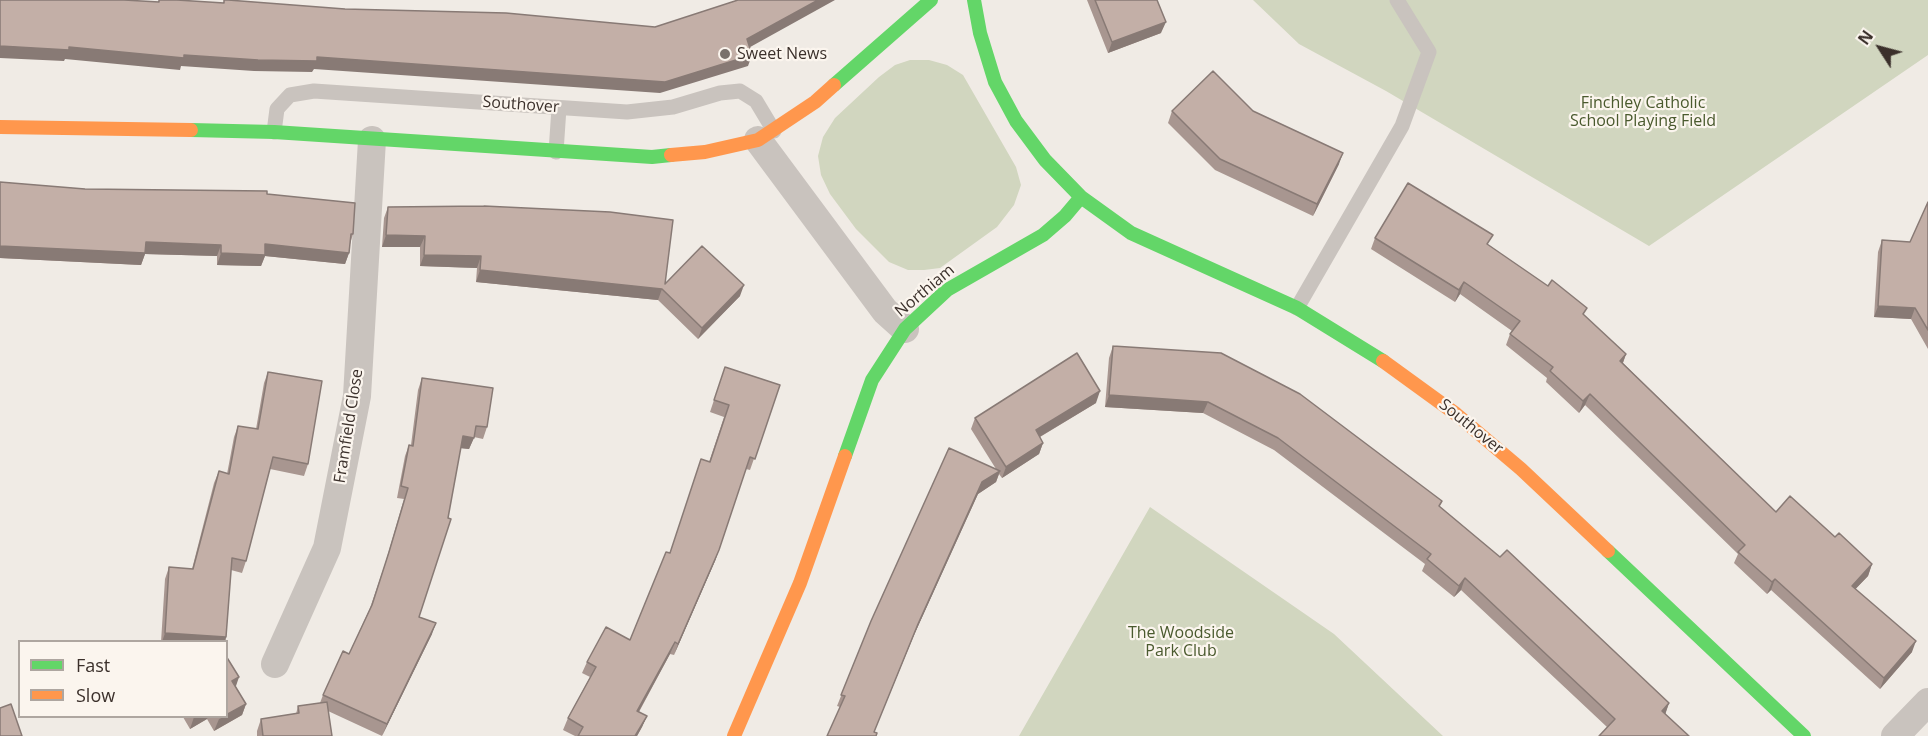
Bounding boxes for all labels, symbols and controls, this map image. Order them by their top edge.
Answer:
north arrow [1850,18,1910,78]
text: N [1853,26,1878,49]
place label: Sweet News [737,44,827,64]
marker: Sweet News [718,47,732,61]
street label: Southover [482,93,560,117]
park label: Finchley Catholic School Playing Field [1570,93,1716,131]
street label: Northiam [891,261,959,321]
street label: Framfield Close [331,368,367,484]
street label: Southover [1435,395,1507,459]
park label: The Woodside Park Club [1128,623,1234,661]
legend [18,640,228,718]
text: Fast [76,653,110,677]
text: Slow [76,683,115,707]

